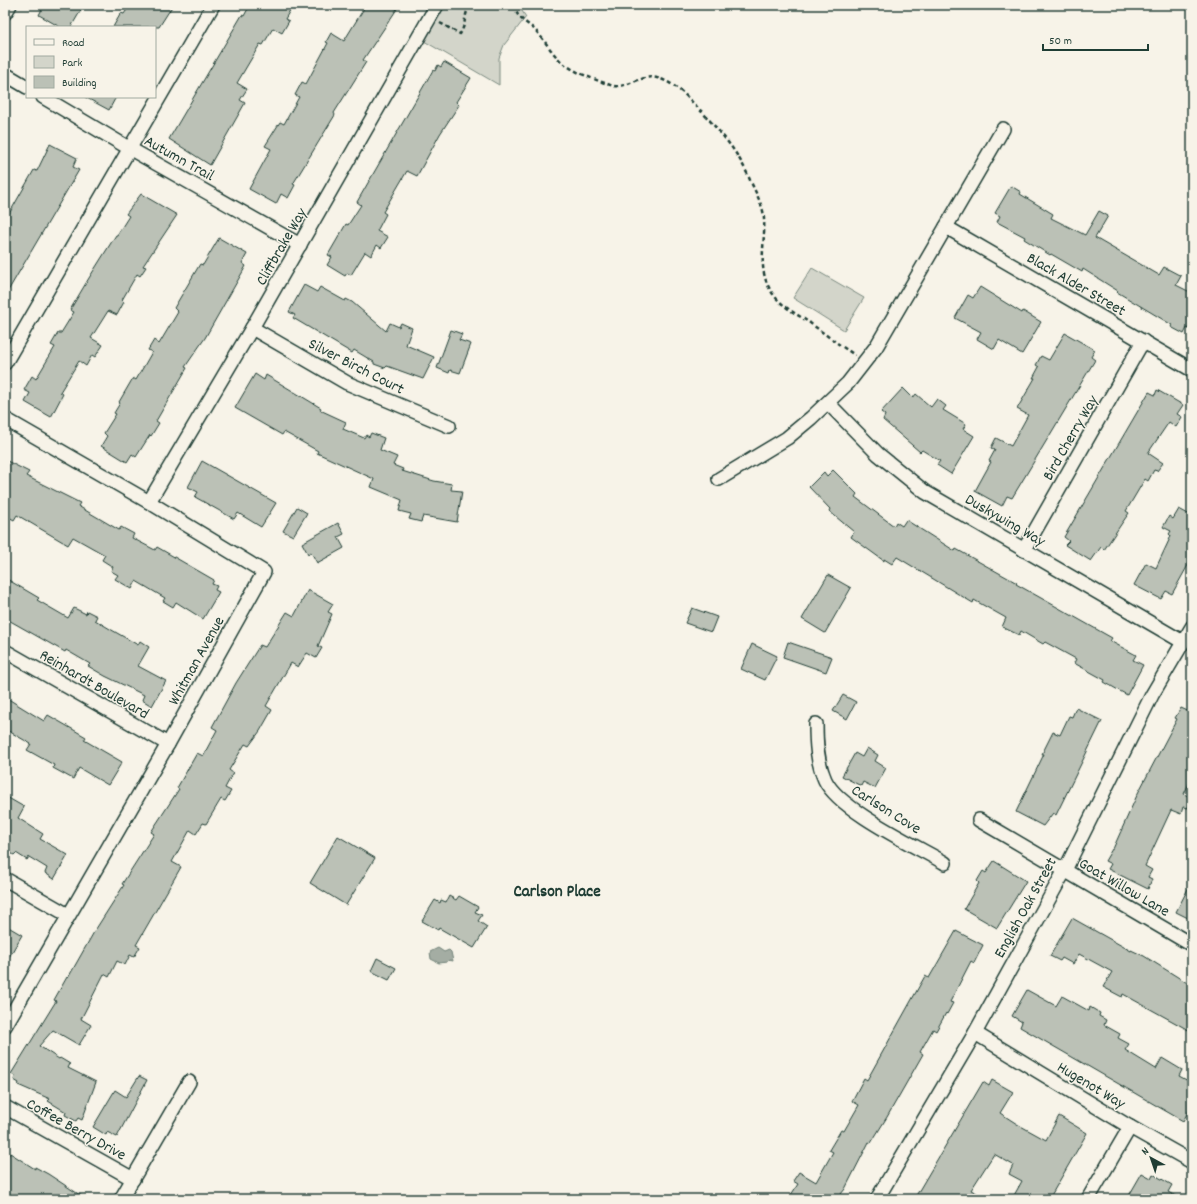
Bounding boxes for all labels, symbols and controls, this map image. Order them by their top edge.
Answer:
legend [26,26,156,98]
scale bar [1043,26,1148,52]
text: 50 m [1049,33,1072,50]
text: Road [62,35,84,52]
text: Park [62,55,83,72]
text: Building [62,75,97,92]
street label: Autumn Trail [140,130,218,188]
street label: Cliffbrake Way [251,204,314,290]
street label: Black Alder Street [1022,247,1130,323]
street label: Silver Birch Court [304,333,408,401]
street label: Bird Cherry Way [1037,391,1105,485]
street label: Duskywing Way [960,489,1050,554]
street label: Whitman Avenue [163,612,231,710]
street label: Reinhardt Boulevard [35,644,153,726]
street label: Carlson Cove [846,779,925,841]
street label: Goat Willow Lane [1074,853,1173,924]
street label: English Oak Street [989,854,1063,963]
district label: Carlson Place [513,881,601,905]
street label: Hugenot Way [1052,1057,1130,1116]
street label: Coffee Berry Drive [22,1093,130,1167]
north arrow [1131,1138,1171,1178]
text: N [1139,1144,1154,1160]

